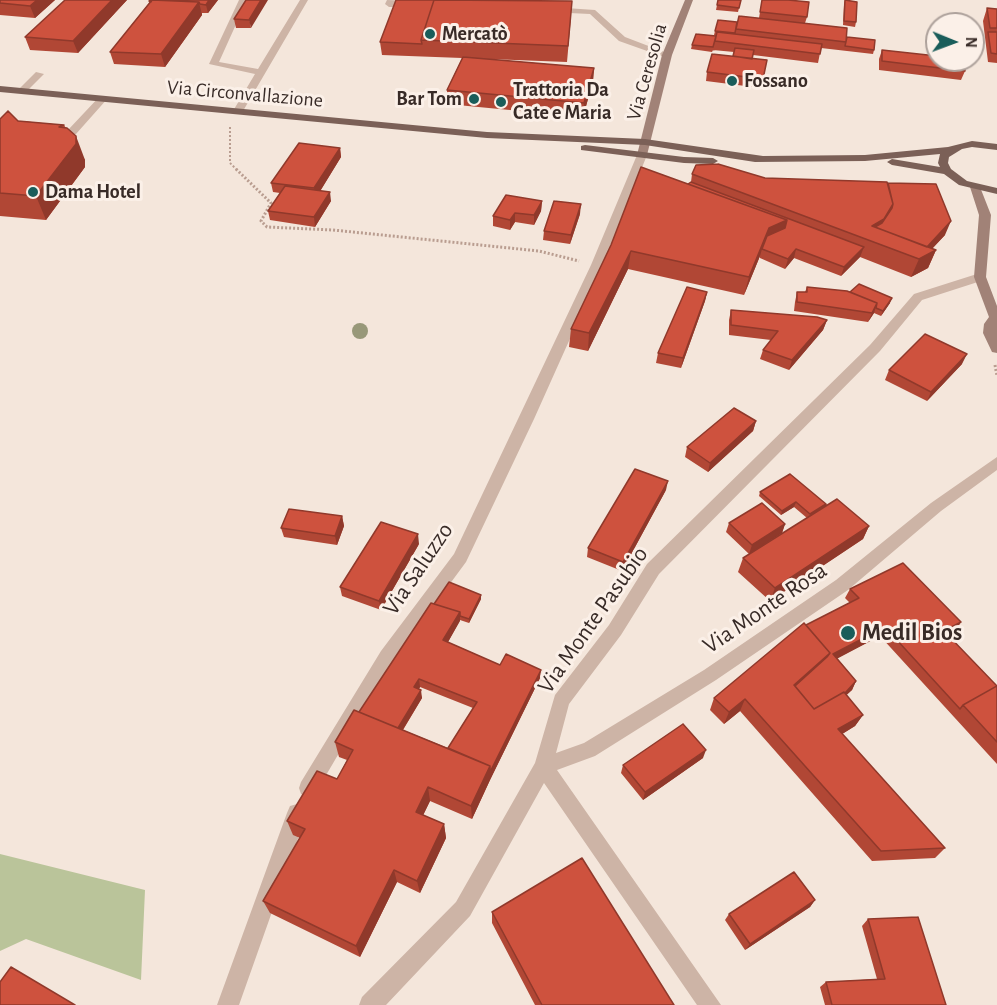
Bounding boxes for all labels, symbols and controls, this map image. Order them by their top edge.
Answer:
north arrow [925,12,985,72]
street label: Via Ceresolia [622,21,672,123]
place label: Mercatò [442,22,508,46]
marker: Mercatò [423,27,437,41]
text: N [963,37,979,48]
place label: Fossano [744,69,808,93]
marker: Fossano [725,74,739,88]
street label: Via Circonvallazione [166,75,324,113]
place label: Trattoria Da Cate e Maria [513,78,612,125]
place label: Bar Tom [396,87,462,111]
marker: Bar Tom [467,92,481,106]
marker: Trattoria Da Cate e Maria [494,95,508,109]
place label: Dama Hotel [45,180,141,204]
marker: Dama Hotel [26,185,40,199]
street label: Via Saluzzo [377,517,459,621]
street label: Via Monte Pasubio [532,541,654,699]
street label: Via Monte Rosa [698,556,832,660]
place label: Medil Bios [862,619,962,647]
marker: Medil Bios [839,624,857,642]

